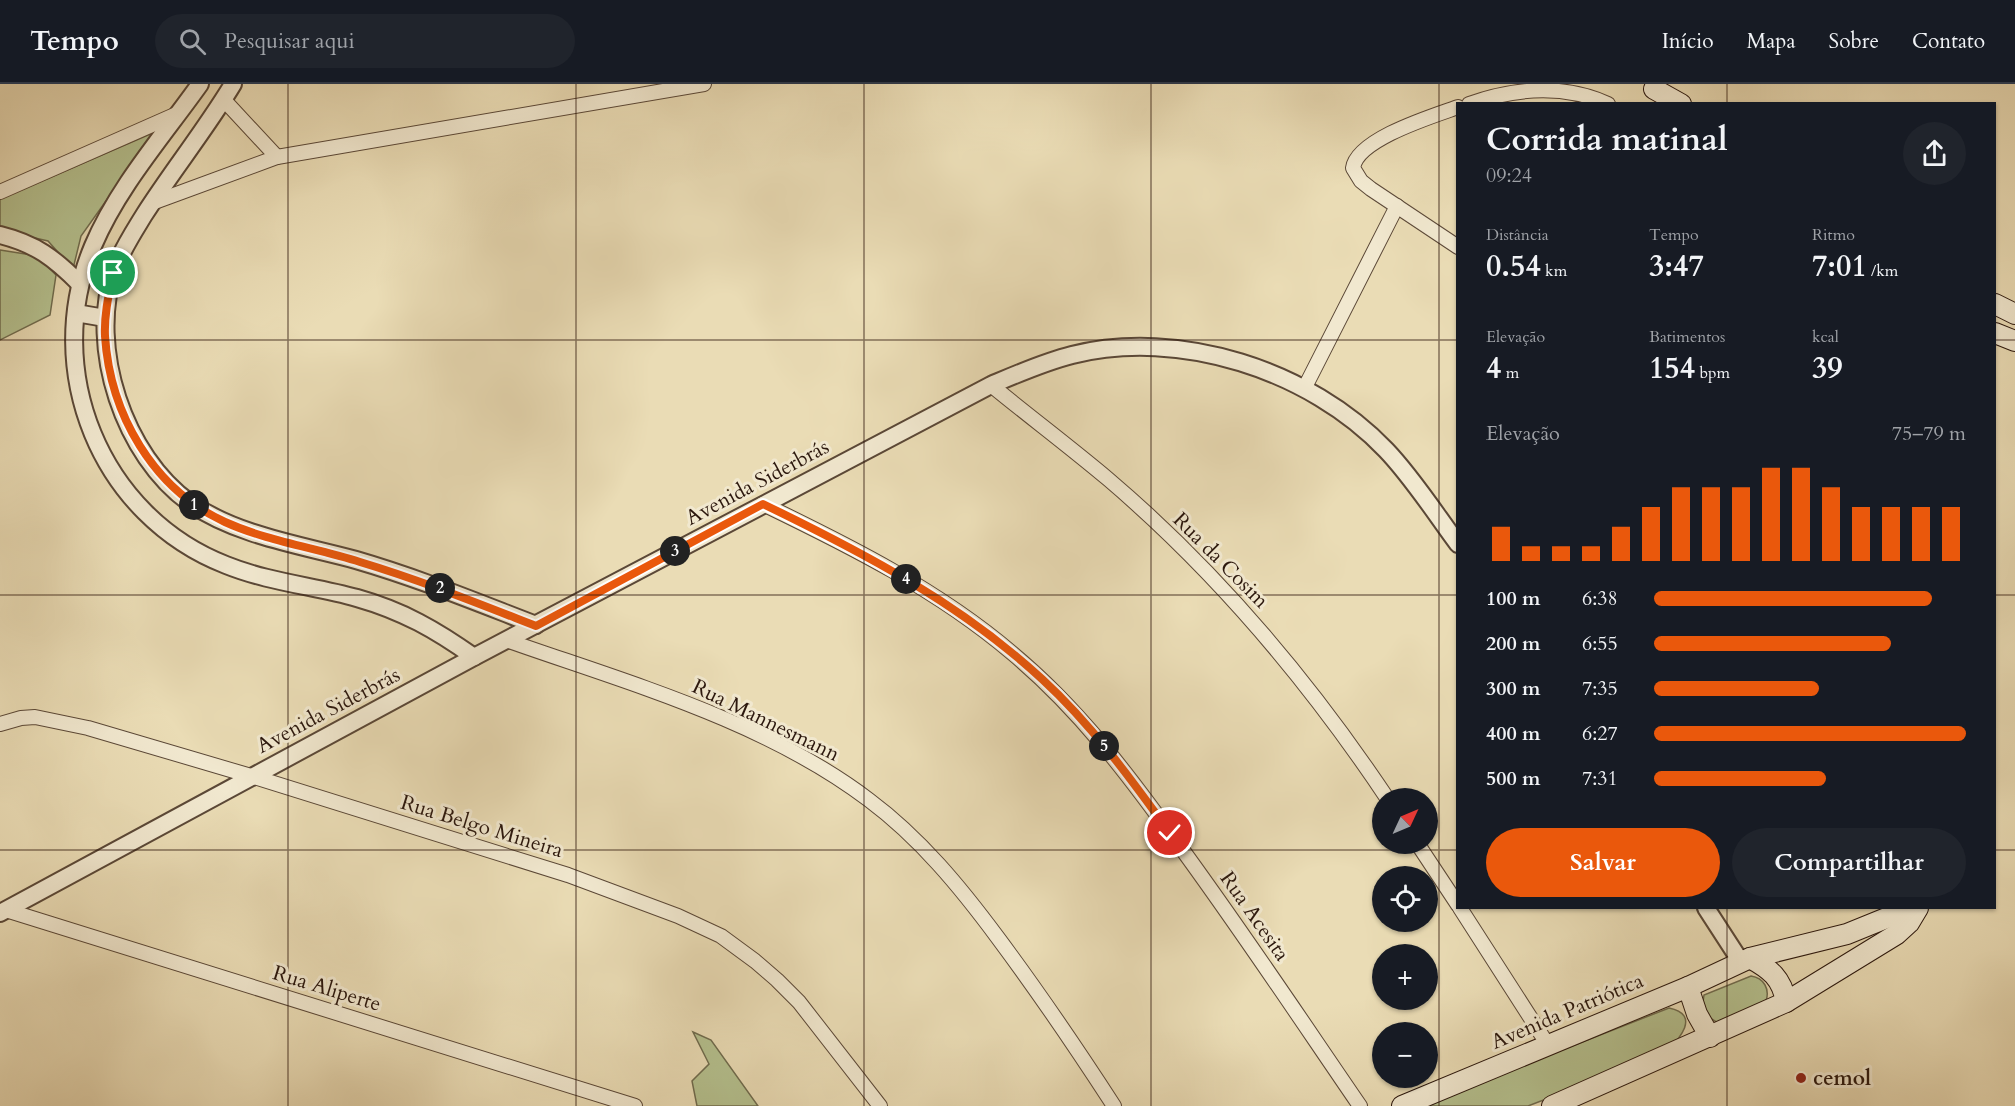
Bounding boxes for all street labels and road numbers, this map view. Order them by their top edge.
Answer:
street label: Avenida Siderbrás [680,432,834,532]
street label: Rua da Cosim [1166,506,1275,615]
street label: Avenida Siderbrás [251,660,405,760]
street label: Rua Mannesmann [687,672,844,769]
street label: Rua Belgo Mineira [397,788,567,865]
street label: Rua Acesita [1213,866,1296,967]
street label: Rua Aliperte [269,958,384,1019]
street label: Avenida Patriótica [1486,966,1648,1057]

